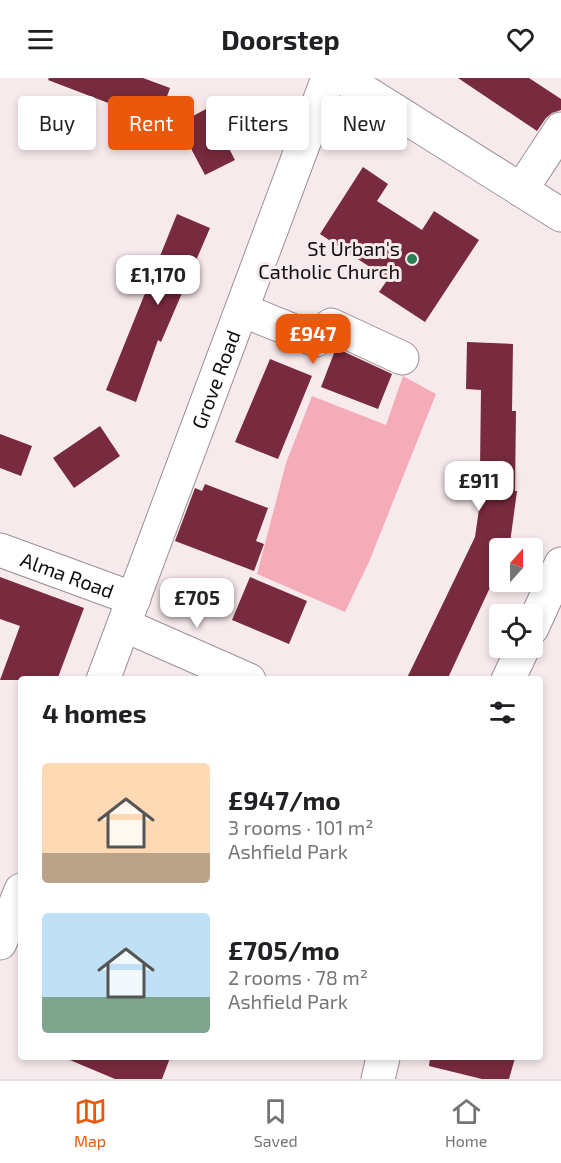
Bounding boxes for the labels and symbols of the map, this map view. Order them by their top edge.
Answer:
place label: St Urban's Catholic Church [258,236,400,283]
marker: St Urban's Catholic Church [405,252,419,266]
pin: £1,170 [109,255,207,306]
pin: £947 [277,314,349,365]
street label: Grove Road [186,327,245,432]
pin: £911 [443,461,515,512]
north arrow [489,538,543,592]
street label: Alma Road [18,547,118,603]
pin: £705 [161,578,233,629]

